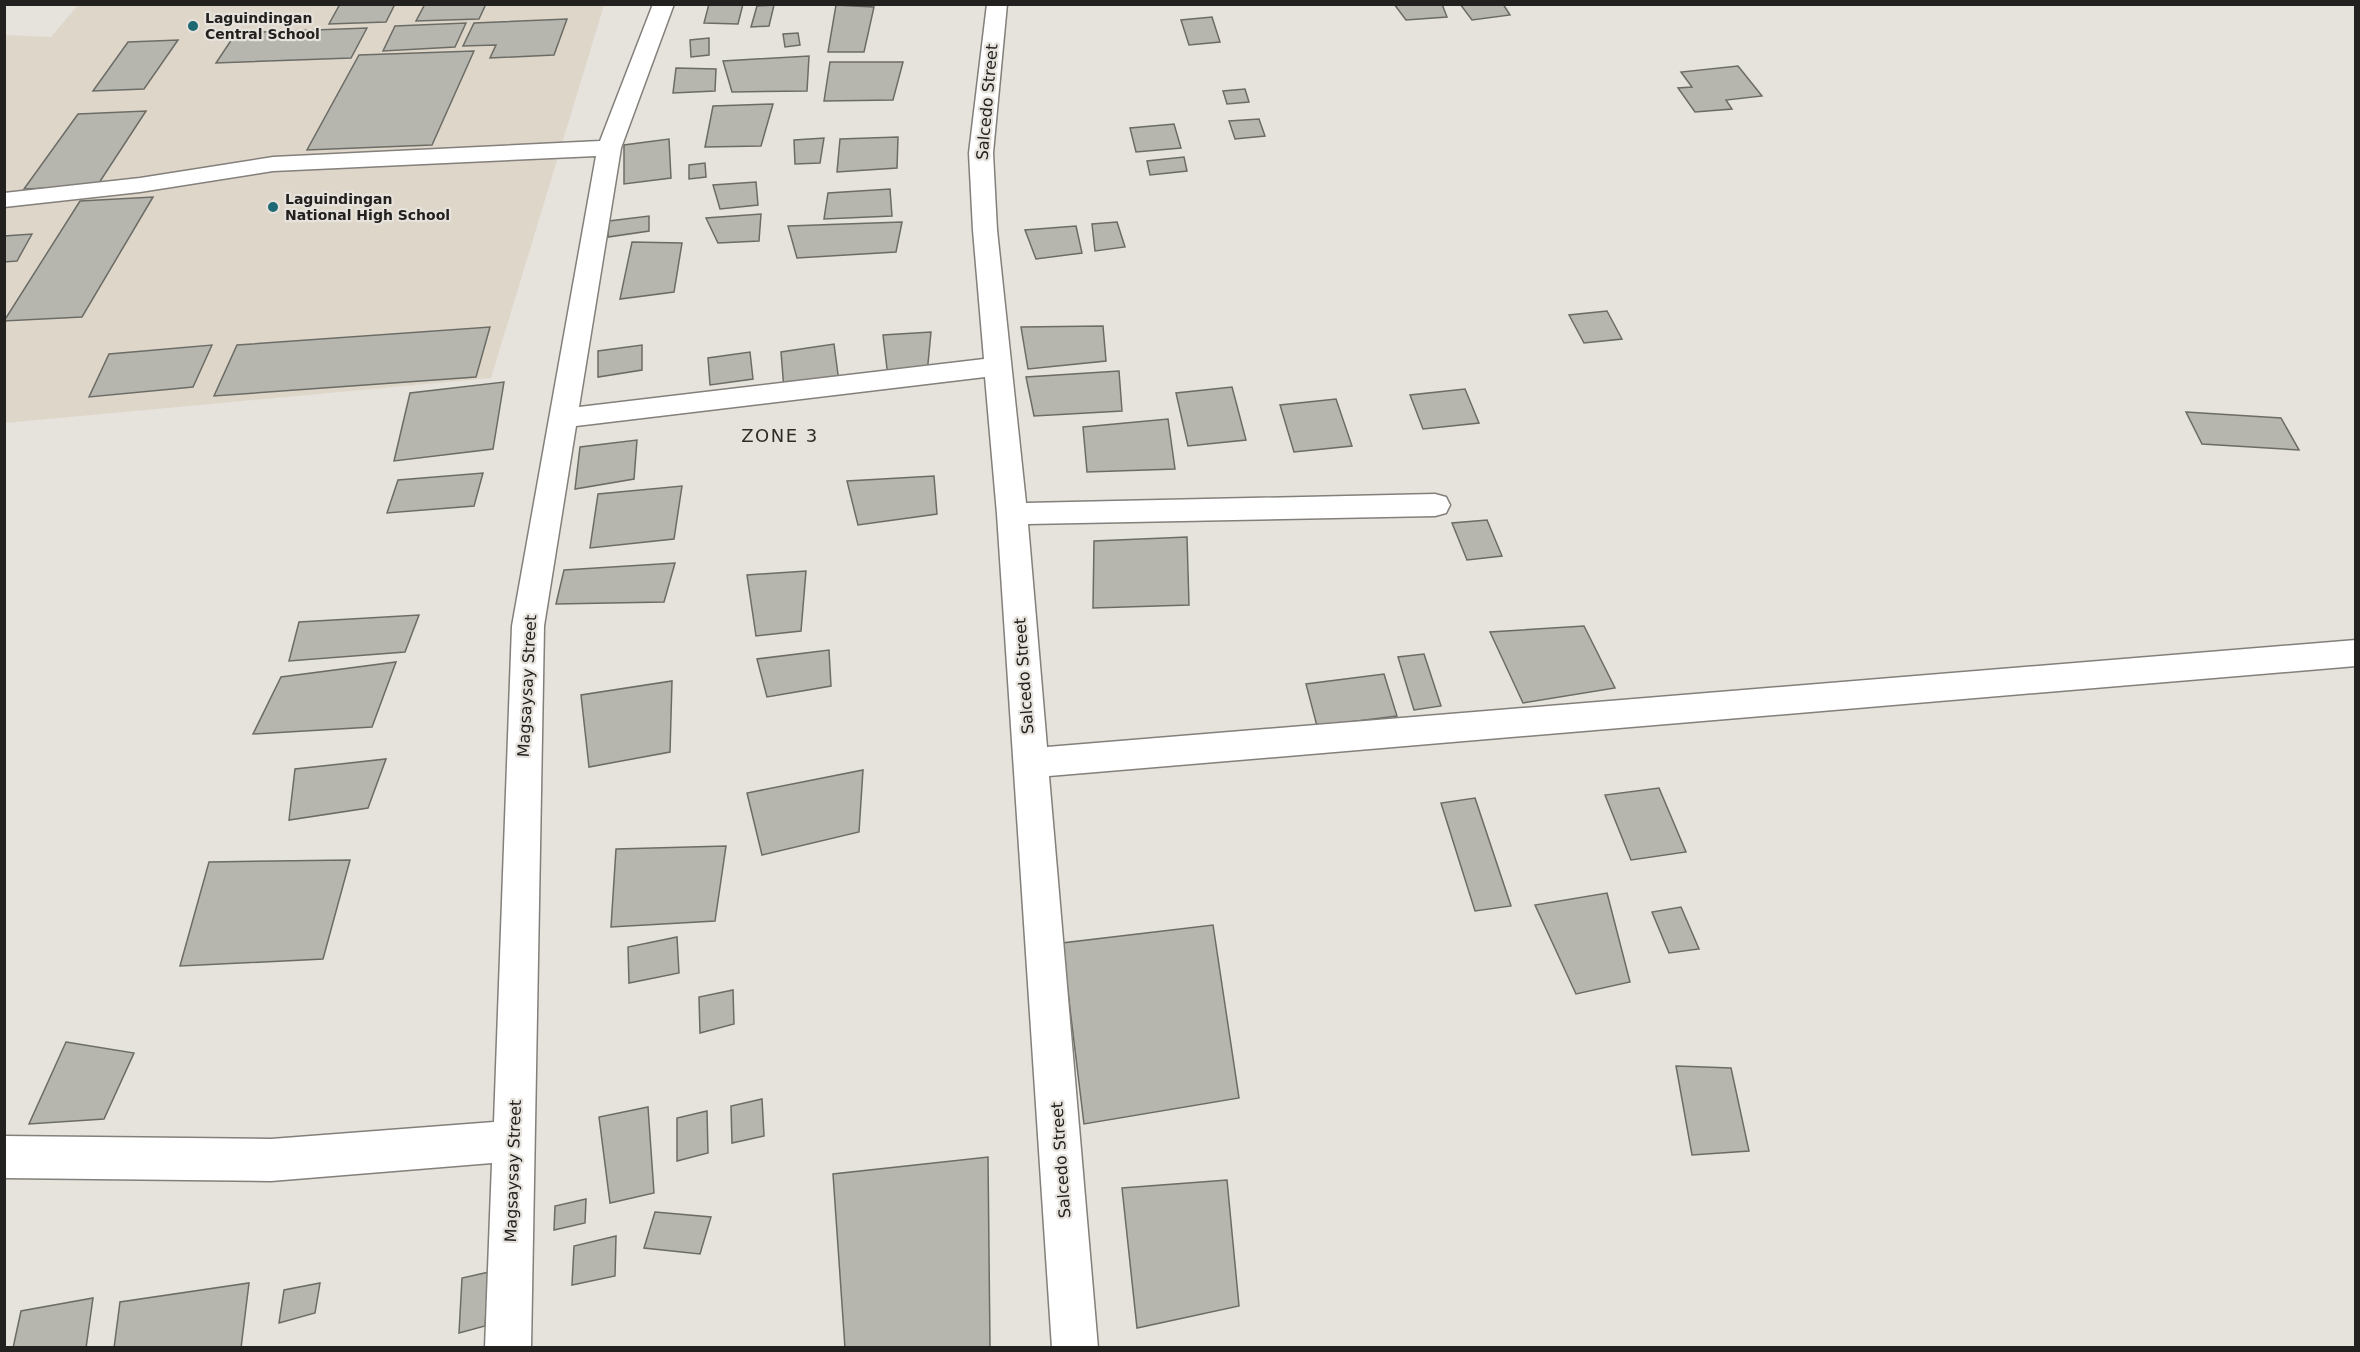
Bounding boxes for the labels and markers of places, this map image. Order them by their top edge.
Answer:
place label: Laguindingan Central School [205,10,320,42]
marker: Laguindingan Central School [186,19,200,33]
place label: Laguindingan National High School [285,191,450,223]
marker: Laguindingan National High School [266,200,280,214]

